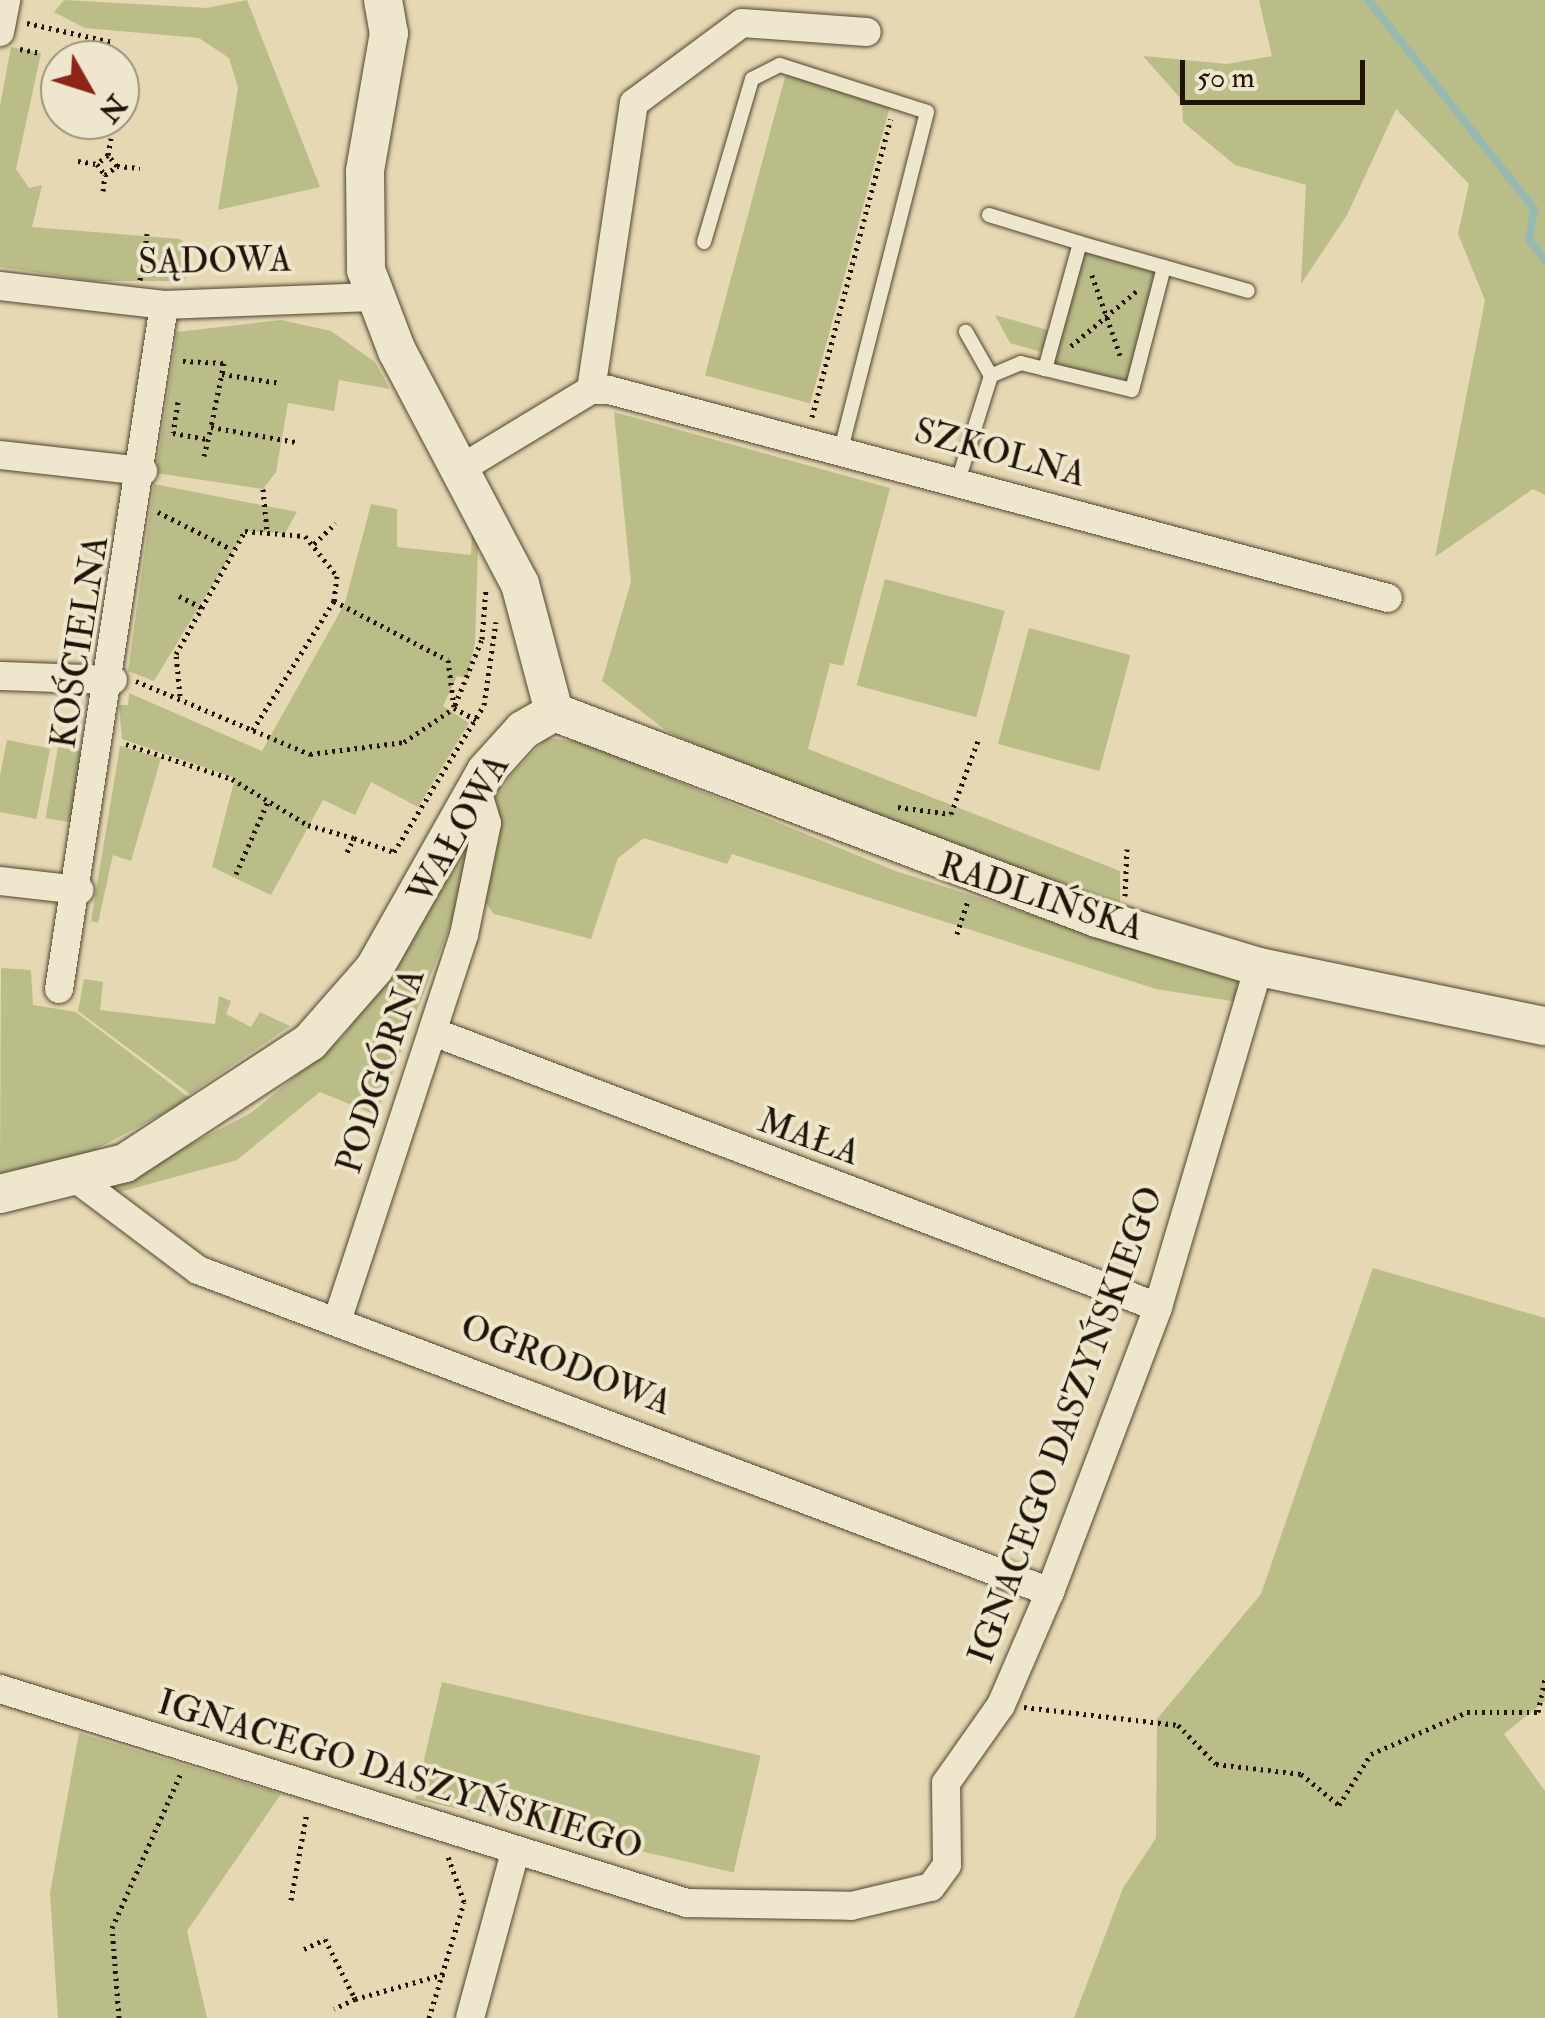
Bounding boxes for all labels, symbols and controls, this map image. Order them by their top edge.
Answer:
north arrow [40,40,140,140]
scale bar [1185,40,1370,102]
text: 50 m [1197,59,1255,96]
text: N [91,87,134,129]
street label: SĄDOWA [138,239,292,283]
street label: SZKOLNA [910,410,1090,496]
street label: KOŚCIELNA [42,533,118,751]
street label: WAŁOWA [400,747,518,911]
street label: RADLIŃSKA [933,844,1149,950]
street label: PODGÓRNA [328,963,434,1179]
street label: MAŁA [753,1099,865,1175]
street label: IGNACEGO DASZYŃSKIEGO [960,1181,1172,1669]
street label: OGRODOWA [455,1306,677,1424]
street label: IGNACEGO DASZYŃSKIEGO [153,1681,647,1869]

